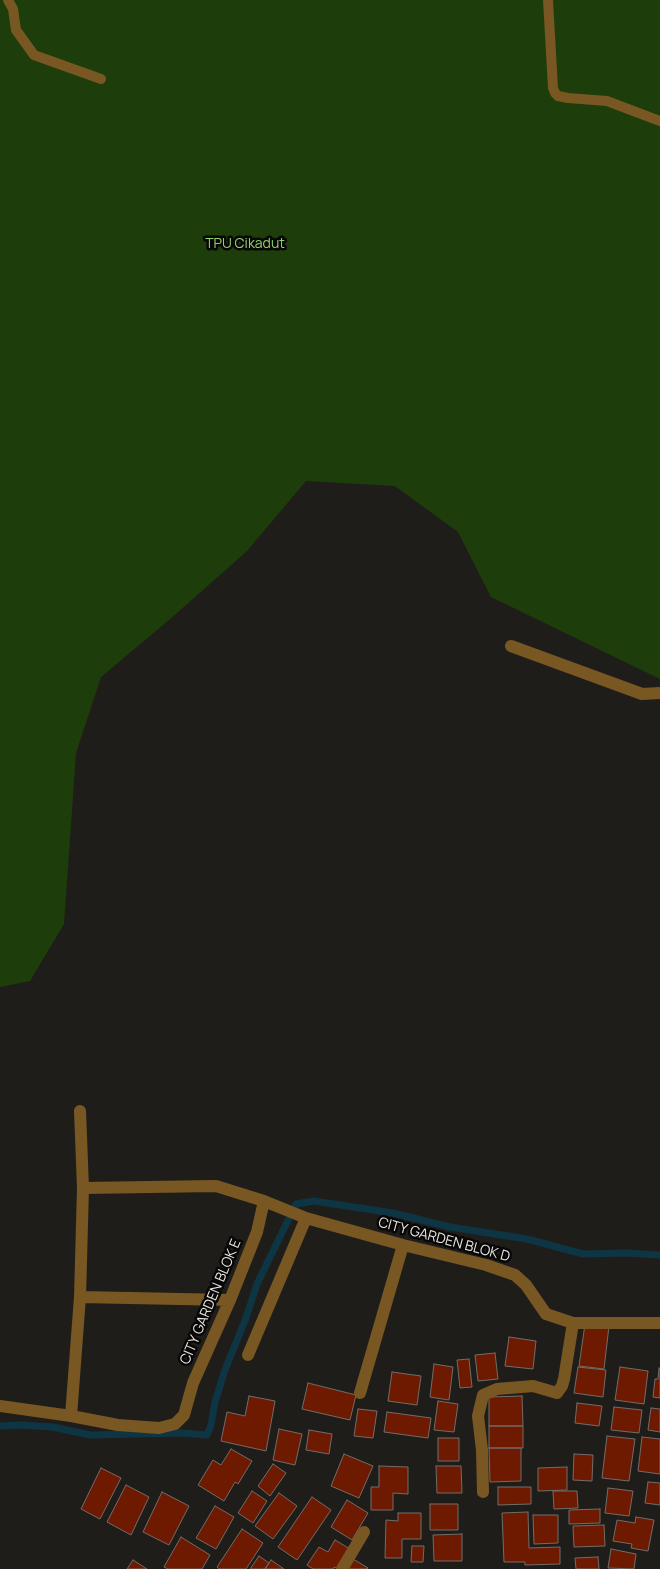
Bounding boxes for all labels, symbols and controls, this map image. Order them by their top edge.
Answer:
park label: TPU Cikadut [205,236,285,252]
street label: CITY GARDEN BLOK D [376,1214,512,1266]
street label: CITY GARDEN BLOK E [177,1237,245,1367]

